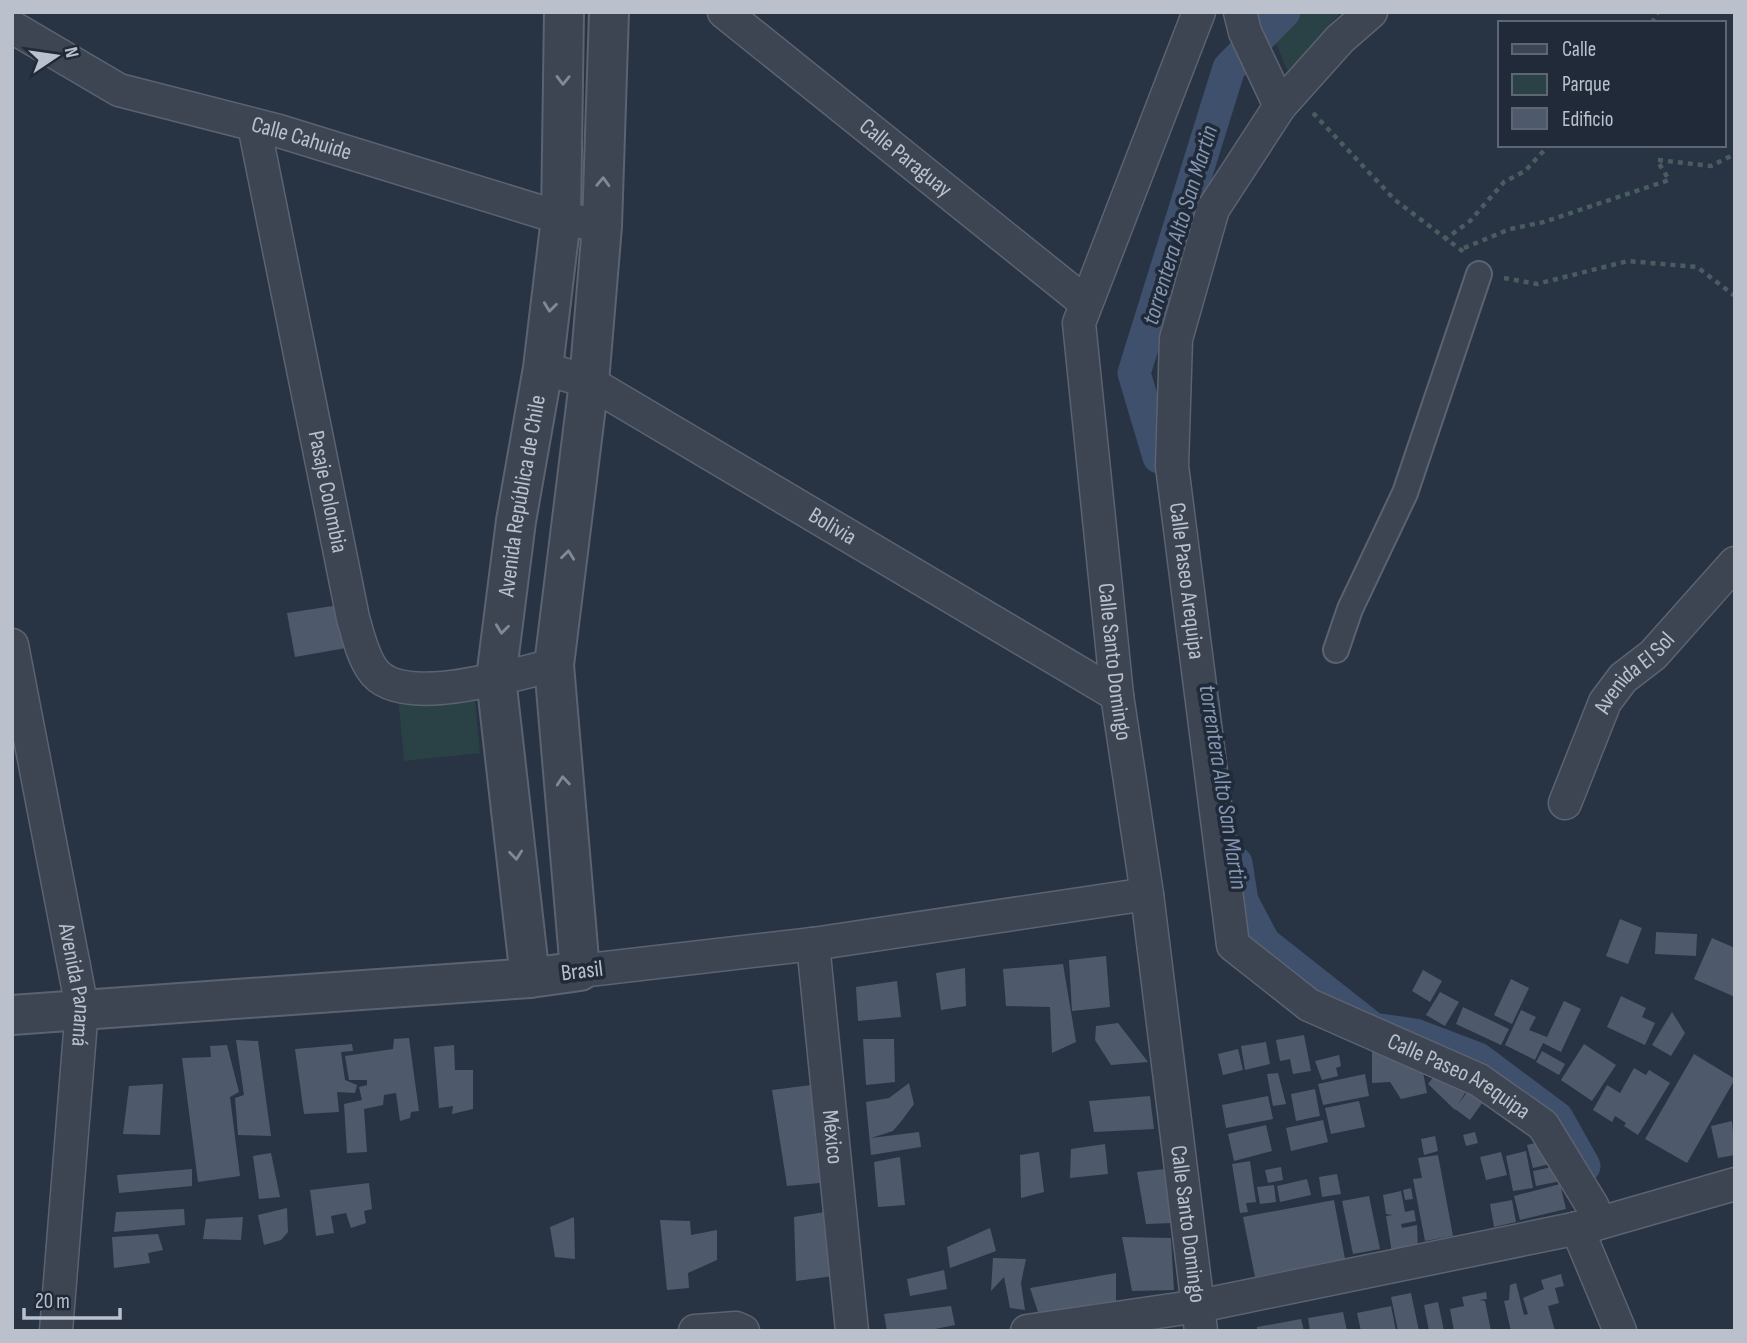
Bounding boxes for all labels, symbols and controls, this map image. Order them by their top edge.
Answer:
north arrow [21,21,91,91]
legend [1498,21,1726,147]
text: Calle [1562,37,1596,62]
text: N [59,45,83,60]
text: Parque [1562,72,1610,97]
one-way arrow [555,76,571,86]
text: Edificio [1562,107,1613,132]
street label: Calle Cahuide [248,110,355,167]
street label: Calle Paraguay [854,112,958,204]
water label: torrentera Alto San Martin [1136,122,1224,328]
one-way arrow [596,176,611,187]
one-way arrow [543,301,558,313]
street label: Avenida República de Chile [492,393,552,599]
street label: Pasaje Colombia [302,428,354,555]
street label: Bolivia [803,501,861,551]
street label: Calle Paseo Arequipa [1163,501,1210,661]
one-way arrow [560,549,575,560]
street label: Calle Santo Domingo [1092,582,1138,742]
one-way arrow [495,623,510,635]
street label: Avenida El Sol [1588,626,1681,718]
water label: torrentera Alto San Martin [1192,683,1254,891]
one-way arrow [556,775,571,786]
one-way arrow [509,849,524,861]
street label: Avenida Panamá [52,920,96,1048]
street label: Brasil [559,955,605,987]
street label: Calle Paseo Arequipa [1383,1027,1535,1126]
street label: México [816,1109,849,1165]
street label: Calle Santo Domingo [1164,1144,1211,1304]
scale bar [24,1276,121,1320]
text: 20 m [35,1289,70,1314]

